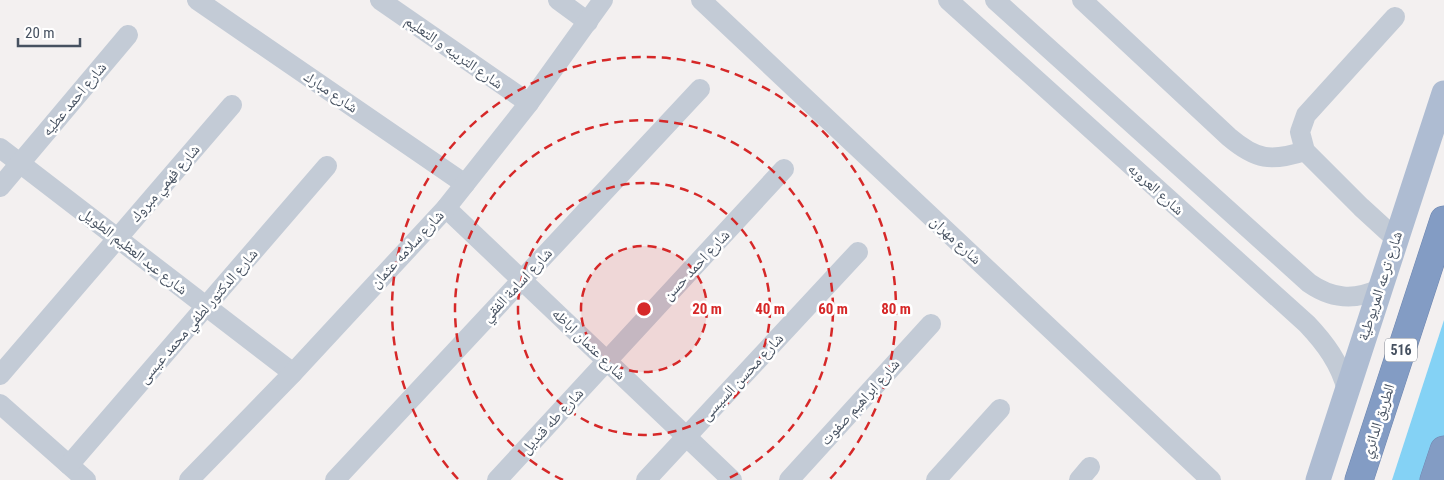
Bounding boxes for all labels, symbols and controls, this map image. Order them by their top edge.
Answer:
street label: شارع التربيه و التعليم [401,11,507,93]
scale bar [18,15,80,47]
text: 20 m [25,24,55,42]
street label: شارع احمد عطيه [38,58,111,140]
street label: شارع مبارك [300,67,361,117]
street label: شارع فهمي مبروك [127,141,206,227]
street label: شارع العروبه [1124,159,1188,220]
street label: شارع عبد العظيم الطويل [76,204,191,299]
street label: شارع سلامه عثمان [366,206,448,292]
street label: شارع مهران [926,212,985,269]
street label: شارع احمد حسن [659,226,734,305]
street label: شارع ترعه المريوطية [1354,229,1407,343]
street label: شارع اسامة الفقي [478,244,558,328]
street label: شارع الدكتور لطفي محمد عيسى [135,245,264,389]
centre of rings [635,300,653,318]
text: 20 m [692,300,722,318]
text: 40 m [755,300,785,318]
text: 60 m [818,300,848,318]
text: 80 m [881,300,911,318]
street label: شارع عثمان اباظه [548,304,630,384]
street label: شارع محسن السيسى [697,329,788,425]
road number: 516 [1385,338,1417,362]
street label: شارع ابراهيم صفوت [817,355,904,450]
street label: الطريق الدائري [1357,381,1401,461]
street label: شارع طه قنديل [517,384,588,458]

